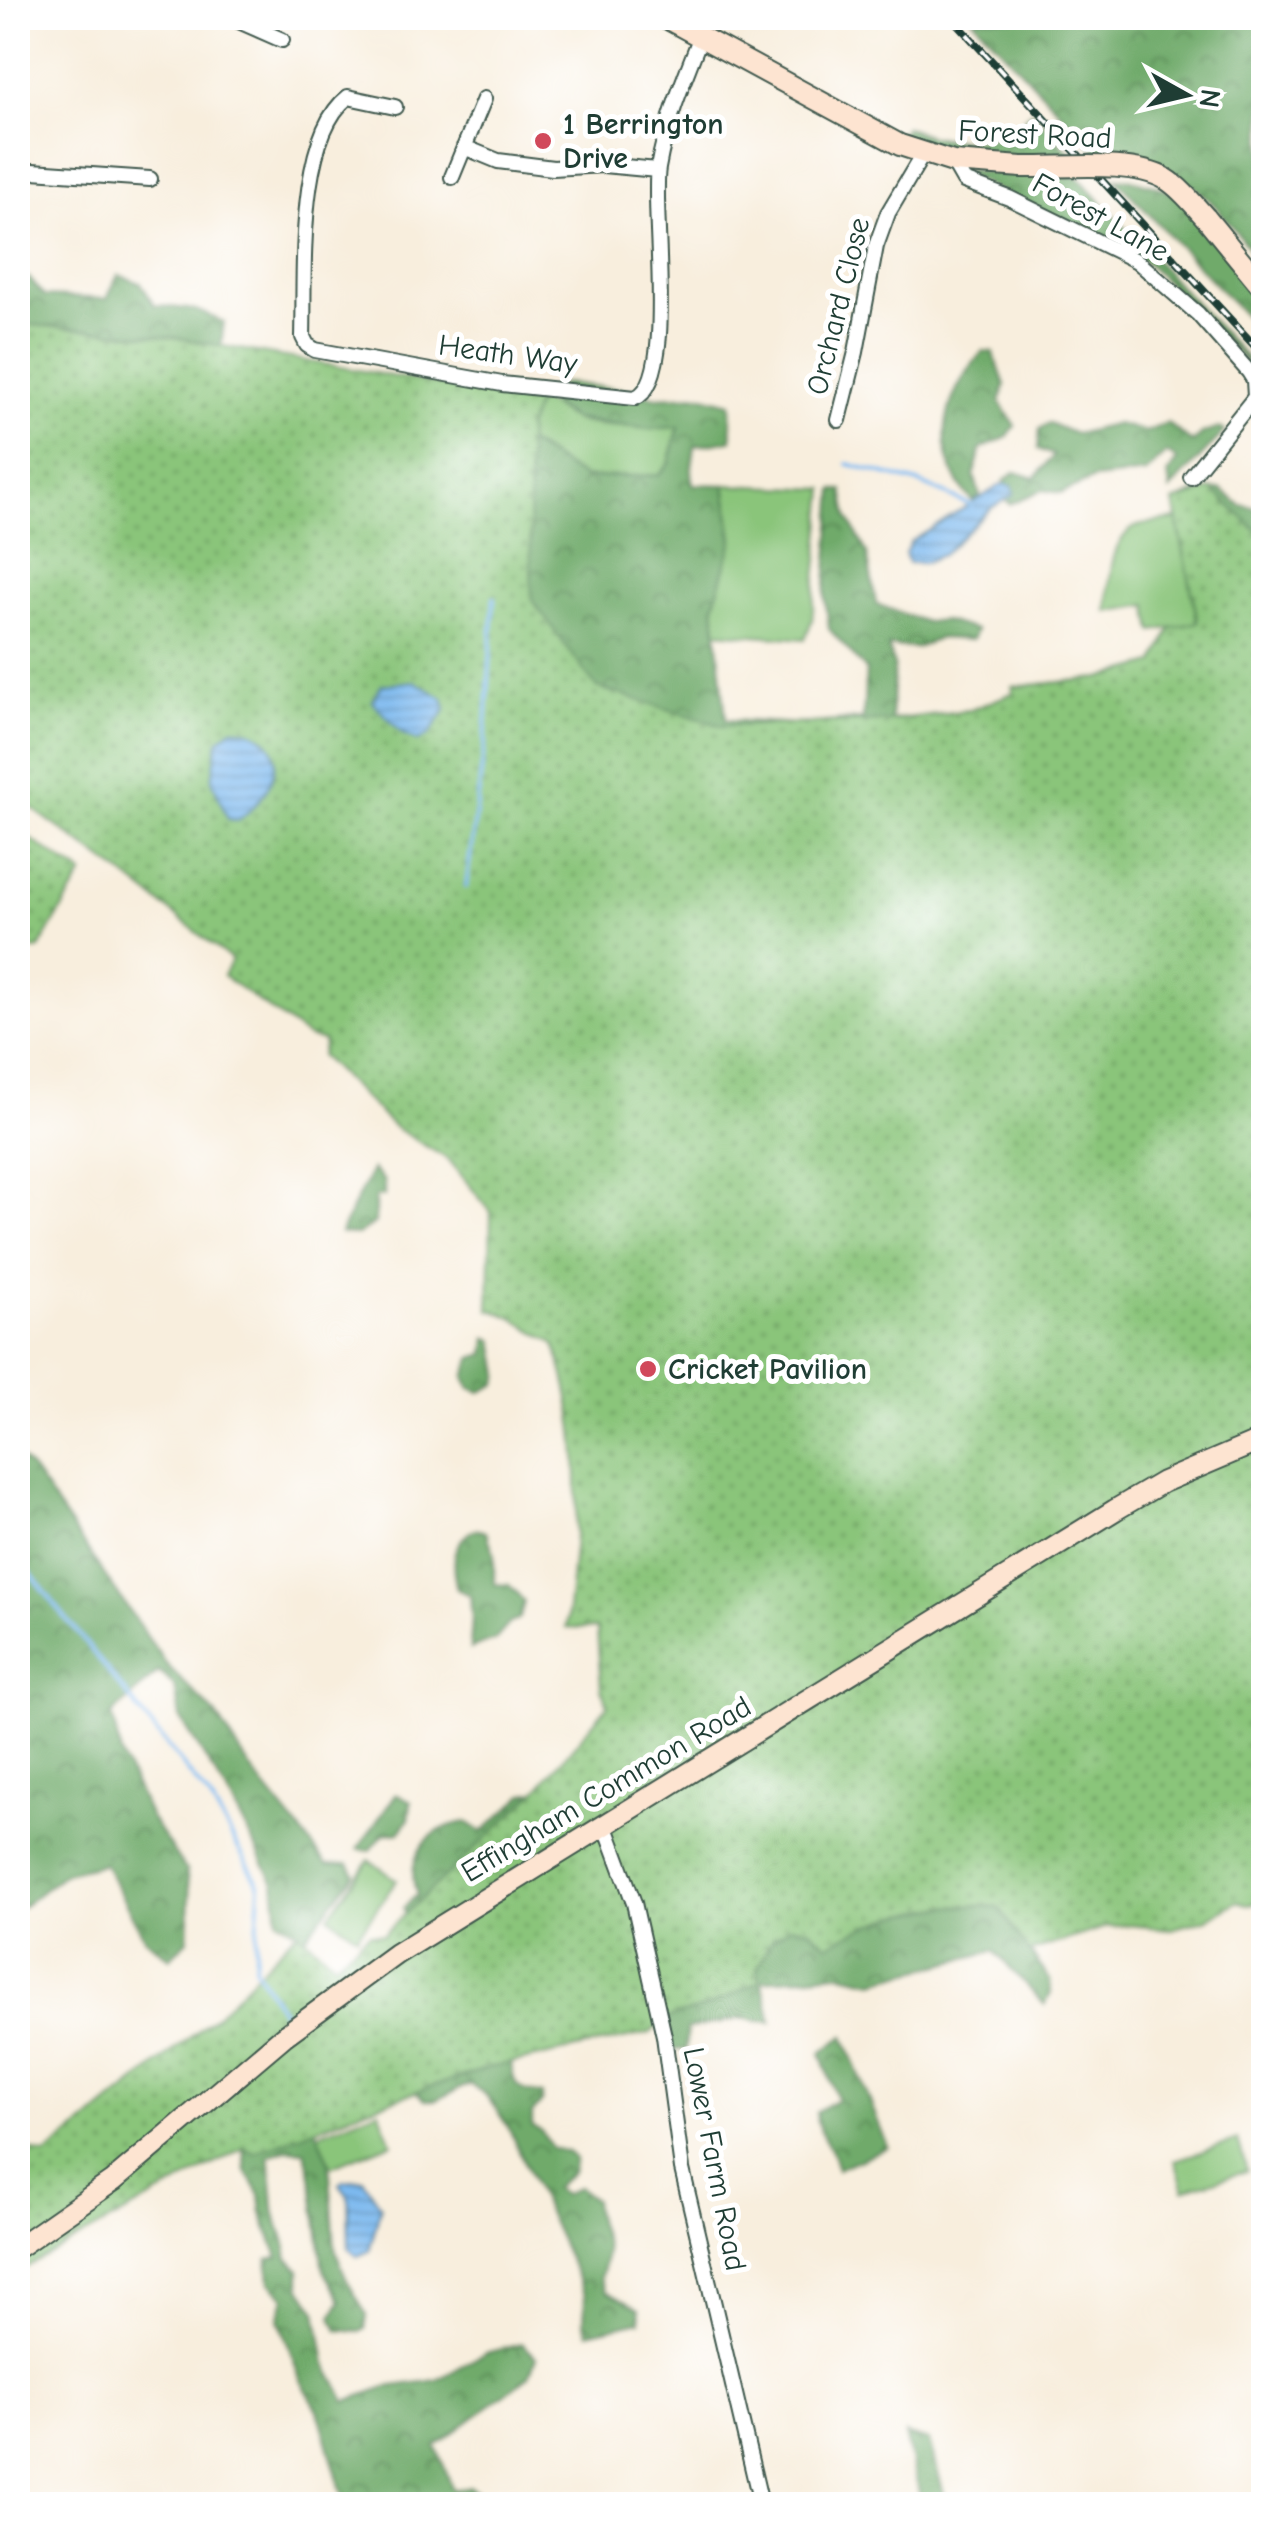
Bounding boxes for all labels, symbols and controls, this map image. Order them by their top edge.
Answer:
north arrow [1136,45,1236,145]
text: N [1193,87,1227,110]
place label: 1 Berrington Drive [563,107,724,176]
street label: Forest Road [957,113,1113,156]
marker: 1 Berrington Drive [532,130,554,152]
street label: Forest Lane [1026,166,1175,269]
street label: Orchard Close [800,214,877,398]
street label: Heath Way [436,327,580,382]
place label: Cricket Pavilion [668,1352,867,1387]
marker: Cricket Pavilion [637,1358,659,1380]
street label: Effingham Common Road [455,1689,757,1890]
street label: Lower Farm Road [676,2044,753,2274]

